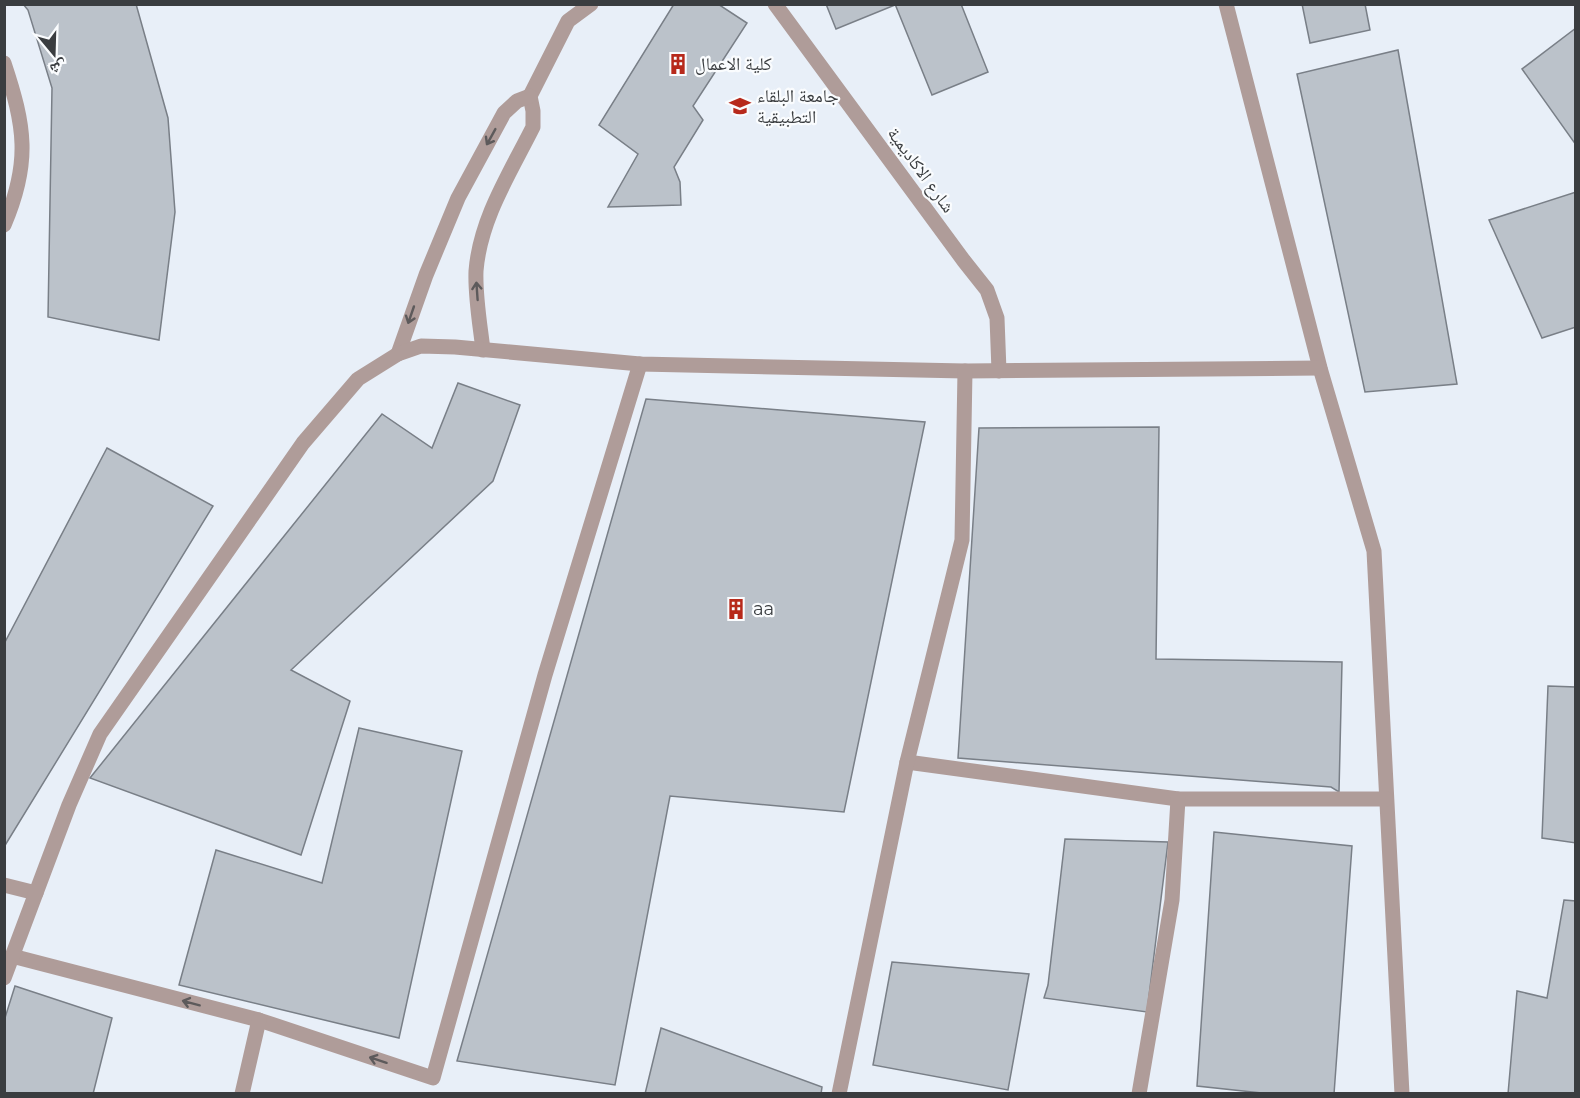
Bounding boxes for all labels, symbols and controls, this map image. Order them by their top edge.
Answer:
north arrow [24,24,84,84]
building icon: كلية الاعمال [666,52,690,76]
place label: كلية الاعمال [695,53,772,75]
text: ش [48,56,70,79]
place label: جامعة البلقاء التطبيقية [757,85,839,128]
school or university icon: جامعة البلقاء التطبيقية [728,94,752,118]
street label: شارع الاكاديمية [883,123,959,217]
one-way arrow [485,128,497,145]
one-way arrow [471,282,482,302]
one-way arrow [405,305,416,324]
building icon: aa [724,597,748,621]
place label: aa [753,598,774,620]
one-way arrow [182,996,201,1008]
one-way arrow [369,1053,388,1064]

